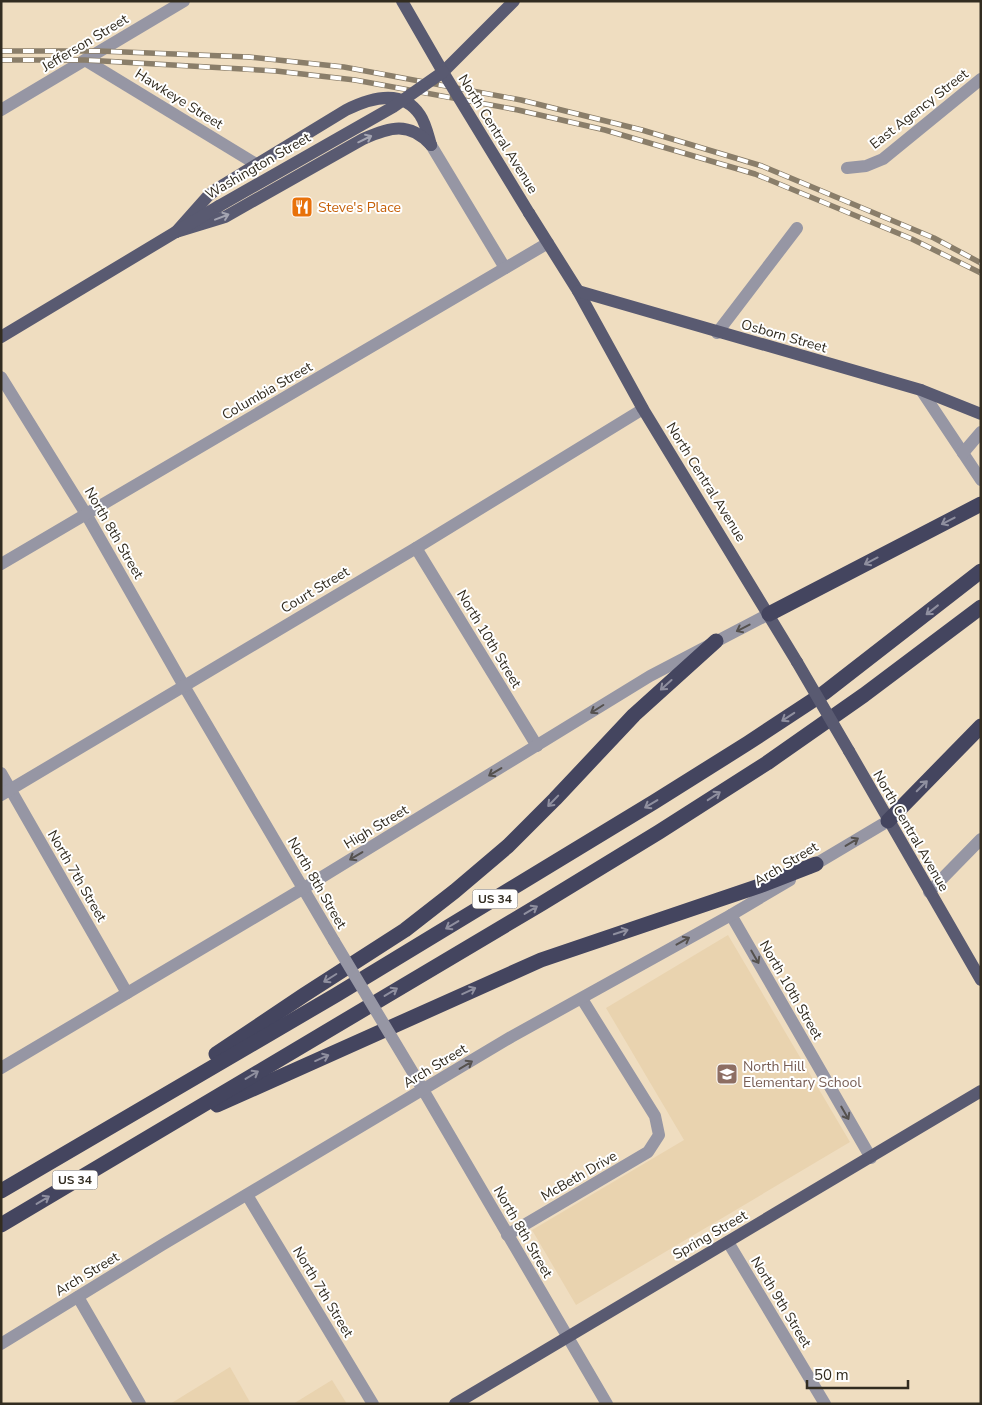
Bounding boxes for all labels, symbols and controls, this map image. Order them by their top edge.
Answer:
street label: Jefferson Street [37,10,132,77]
street label: Hawkeye Street [131,64,227,134]
street label: East Agency Street [866,65,972,153]
street label: North Central Avenue [454,71,542,197]
street label: Washington Street [202,128,314,204]
one-way arrow [357,133,372,143]
restaurant icon: Steve's Place [290,195,314,219]
place label: Steve's Place [318,198,401,217]
one-way arrow [214,212,230,221]
street label: Osborn Street [739,315,829,357]
street label: Columbia Street [218,357,316,425]
street label: North Central Avenue [662,419,750,545]
street label: North 8th Street [80,484,148,582]
one-way arrow [941,517,956,526]
one-way arrow [864,557,879,566]
street label: Court Street [277,562,353,618]
street label: North 10th Street [452,586,526,692]
one-way arrow [926,604,939,615]
one-way arrow [735,623,750,633]
one-way arrow [660,679,673,691]
one-way arrow [591,704,605,714]
one-way arrow [781,712,795,722]
one-way arrow [488,767,502,777]
street label: North Central Avenue [869,767,953,895]
one-way arrow [916,780,928,792]
one-way arrow [707,791,721,802]
one-way arrow [547,795,559,808]
street label: High Street [340,800,412,854]
one-way arrow [644,800,658,810]
street label: North 7th Street [43,827,111,925]
street label: North 8th Street [283,834,351,932]
street label: Arch Street [751,837,822,891]
one-way arrow [844,837,858,847]
one-way arrow [350,852,364,862]
road number: US 34 [472,890,518,909]
one-way arrow [524,904,538,914]
one-way arrow [445,920,459,930]
one-way arrow [612,926,628,936]
one-way arrow [676,936,690,946]
street label: North 10th Street [755,937,827,1043]
one-way arrow [751,949,760,964]
one-way arrow [324,973,338,983]
one-way arrow [462,985,477,995]
one-way arrow [384,987,398,997]
street label: Arch Street [400,1039,471,1093]
one-way arrow [314,1053,329,1063]
place label: North Hill Elementary School [743,1057,862,1092]
one-way arrow [458,1059,472,1069]
school or university icon: North Hill Elementary School [715,1062,739,1086]
one-way arrow [244,1070,258,1080]
one-way arrow [840,1105,850,1119]
street label: McBeth Drive [537,1147,621,1205]
road number: US 34 [52,1170,98,1190]
street label: North 8th Street [489,1183,557,1281]
one-way arrow [36,1194,50,1204]
street label: Spring Street [669,1206,751,1264]
street label: North 7th Street [288,1243,358,1341]
street label: Arch Street [52,1247,123,1301]
street label: North 9th Street [746,1253,816,1351]
scale bar [807,1358,908,1390]
text: 50 m [814,1365,849,1385]

